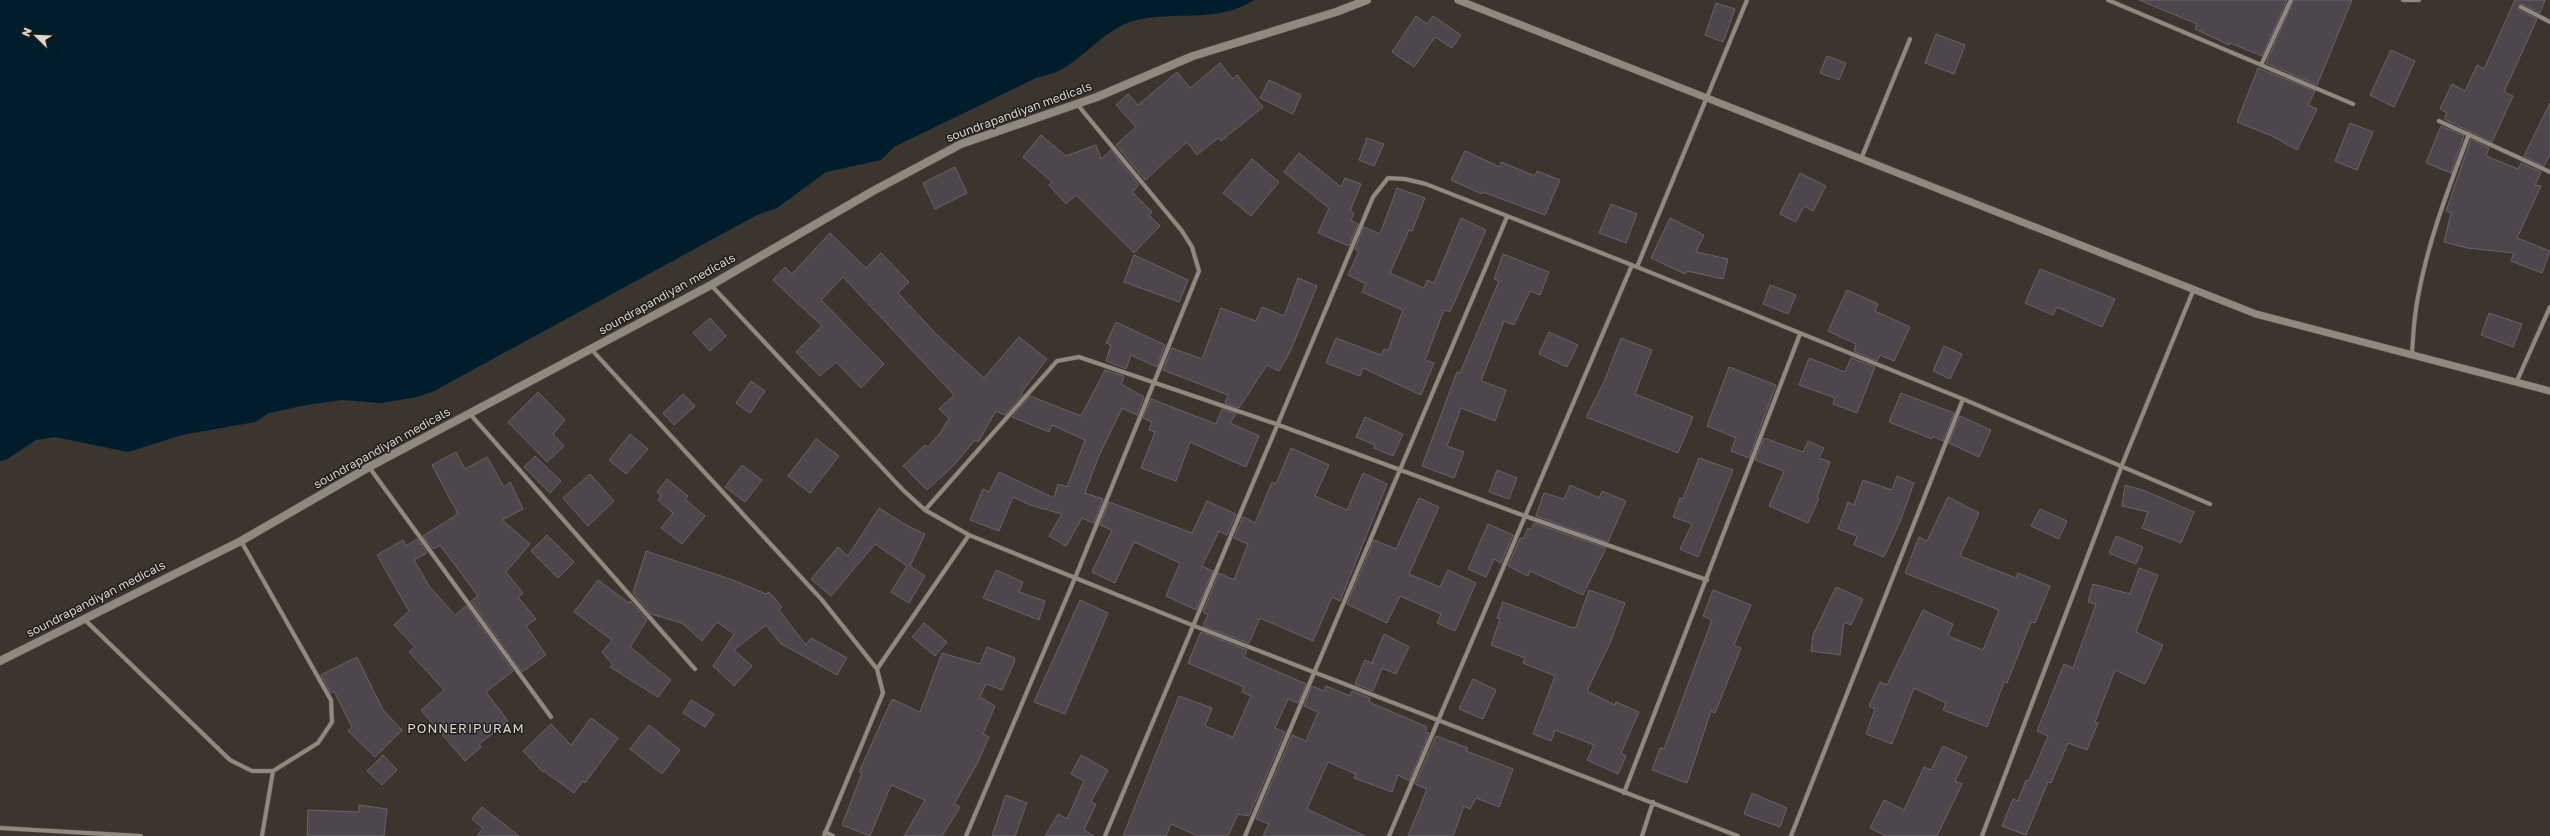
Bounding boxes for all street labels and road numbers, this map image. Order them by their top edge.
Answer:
street label: soundrapandiyan medicals [944,78,1094,145]
street label: soundrapandiyan medicals [596,250,738,338]
street label: soundrapandiyan medicals [311,404,453,492]
street label: soundrapandiyan medicals [24,557,168,640]

